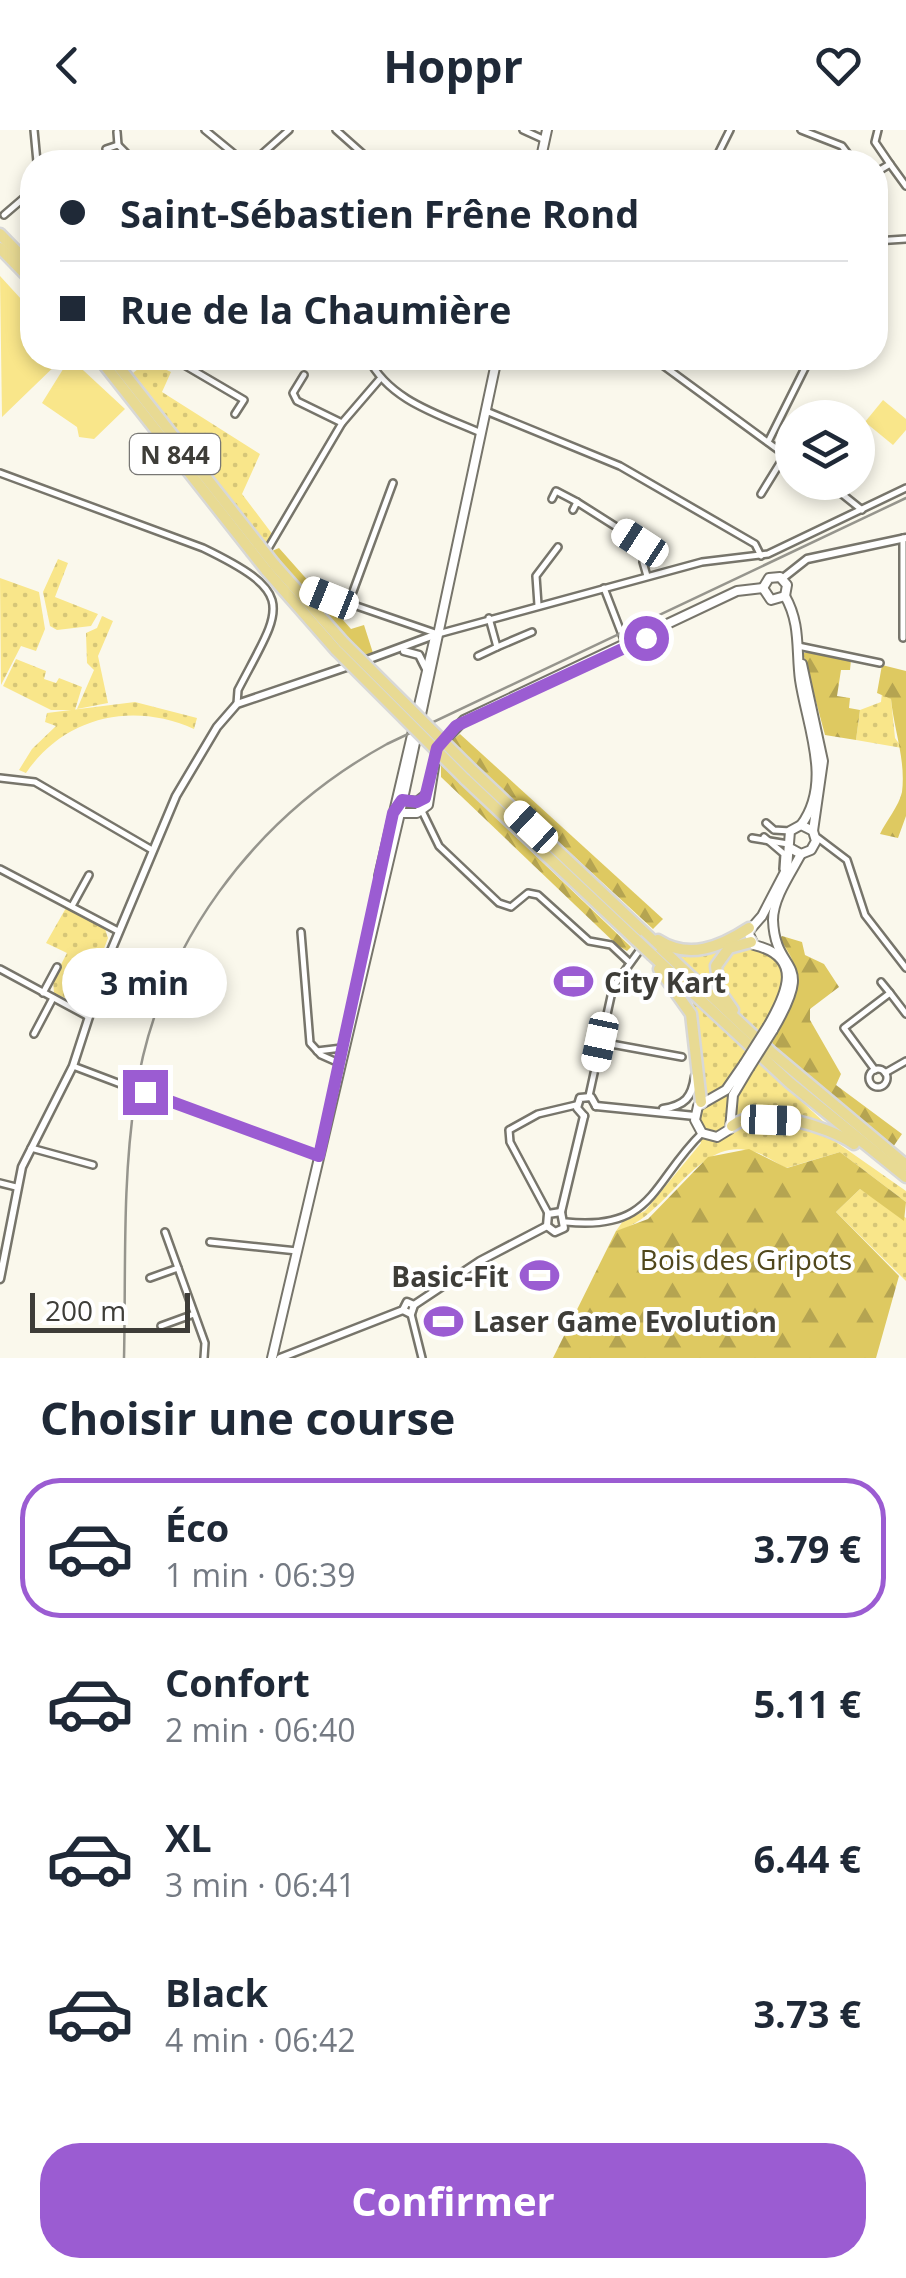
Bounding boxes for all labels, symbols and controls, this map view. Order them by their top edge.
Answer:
text: Hoppr [383,35,523,96]
icon: back [40,38,95,93]
icon: heart [811,38,866,93]
text: Saint-Sébastien Frêne Rond [120,187,639,239]
text: Rue de la Chaumière [120,283,511,335]
map controls [775,400,875,500]
button: layers [775,400,875,500]
road number: N 844 [130,434,220,474]
car [607,514,673,572]
car [296,573,362,623]
route start [624,616,669,661]
car [499,796,563,858]
callout: 3 min [62,947,228,1017]
text: 3 min [100,961,189,1004]
sports icon: City Kart [553,961,595,1003]
place label: City Kart [604,963,726,1001]
car [579,1010,621,1074]
route end [123,1070,168,1115]
car [740,1104,802,1136]
park label: Bois des Gripots [640,1240,852,1278]
sports icon: Basic-Fit [518,1255,560,1297]
place label: Basic-Fit [391,1257,509,1295]
scale bar [30,1288,190,1332]
text: 200 m [45,1291,126,1329]
sports icon: Laser Game Evolution [422,1300,464,1342]
place label: Laser Game Evolution [473,1302,777,1340]
text: Choisir une course [40,1387,455,1448]
text: Éco [165,1501,229,1553]
icon: car [45,1503,135,1593]
text: 3.79 € [753,1522,861,1574]
text: 1 min · 06:39 [165,1553,356,1596]
text: Confort [165,1656,310,1708]
icon: car [45,1658,135,1748]
text: 5.11 € [753,1677,861,1729]
text: 2 min · 06:40 [165,1708,356,1751]
text: XL [165,1811,212,1863]
icon: car [45,1813,135,1903]
text: 6.44 € [753,1832,861,1884]
text: 3 min · 06:41 [165,1863,356,1906]
text: Black [165,1966,268,2018]
icon: car [45,1968,135,2058]
text: 3.73 € [753,1987,861,2039]
text: 4 min · 06:42 [165,2018,356,2061]
button: Confirmer [40,2143,866,2258]

